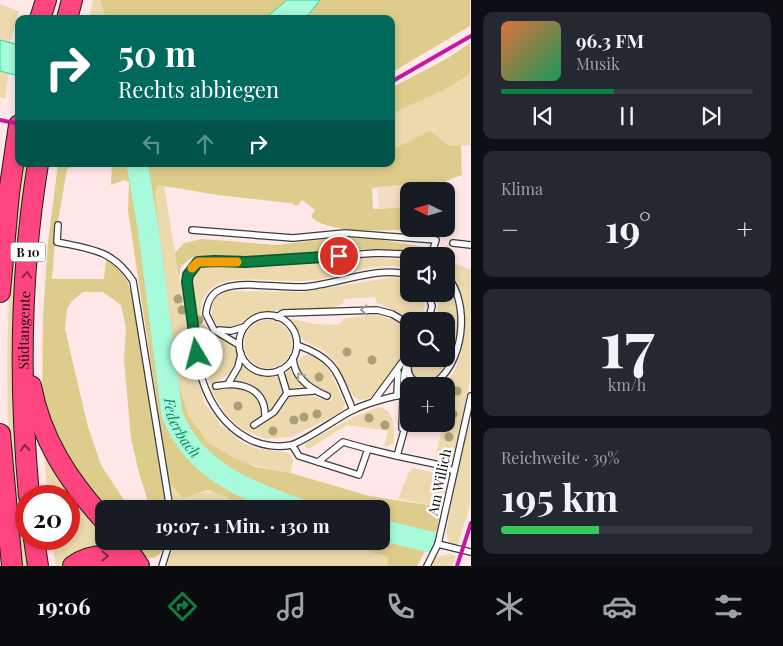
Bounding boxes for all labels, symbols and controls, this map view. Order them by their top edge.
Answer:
text: 96.3 FM [576,27,644,53]
text: 50 m [118,29,196,76]
icon: right [35,35,100,100]
text: Musik [576,53,620,74]
text: Rechts abbiegen [118,74,279,104]
icon: previous [529,102,557,130]
icon: pause [613,102,641,130]
icon: next [697,102,725,130]
icon: left [138,130,166,158]
icon: ahead [191,130,219,158]
icon: right [244,130,272,158]
text: Klima [501,178,543,199]
north arrow [400,182,455,238]
map controls [400,182,455,432]
text: 19° [605,202,651,253]
text: − [501,210,519,247]
text: + [737,210,753,247]
pin [318,235,360,277]
road number: B 10 [10,242,46,262]
icon: arrive [325,242,353,270]
button: sound [400,247,455,302]
one-way arrow [21,270,32,278]
street label: Südtangente [13,290,34,370]
text: 17 [600,298,654,384]
one-way arrow [359,305,367,315]
button: search [400,312,455,367]
position arrow [170,327,222,379]
one-way arrow [297,372,306,382]
text: km/h [608,374,646,395]
button: + [400,377,455,432]
water label: Federbach [160,396,206,462]
one-way arrow [20,443,31,451]
street label: Am Willich [422,446,456,518]
text: Reichweite · 39% [501,447,619,468]
text: 195 km [501,471,618,522]
speed limit sign: 20 [15,485,80,550]
text: 19:07 · 1 Min. · 130 m [155,512,330,538]
one-way arrow [102,551,110,561]
icon: directions [165,589,200,624]
icon: music [274,589,309,624]
icon: phone [383,589,418,624]
icon: climate [492,589,527,624]
icon: car [602,589,637,624]
icon: filters [711,589,746,624]
text: 19:06 [37,591,91,621]

